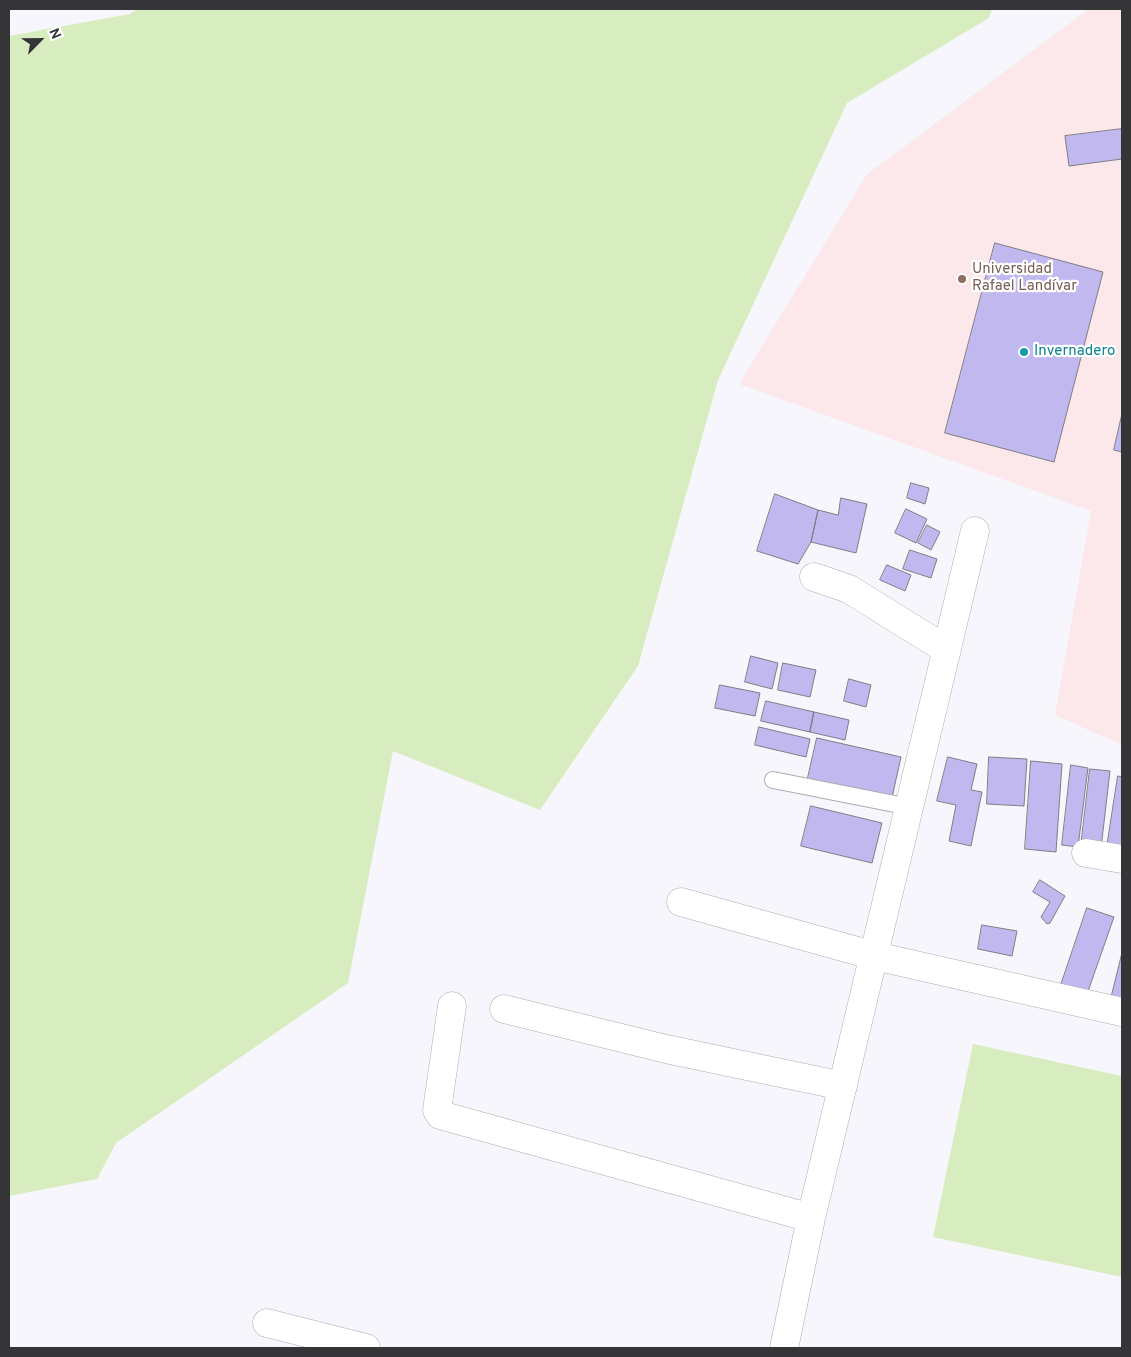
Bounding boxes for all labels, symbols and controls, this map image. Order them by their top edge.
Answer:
north arrow [15,15,65,65]
text: N [44,26,64,42]
place label: Universidad Rafael Landívar [972,261,1077,296]
marker: Universidad Rafael Landívar [956,273,968,285]
place label: Invernadero [1034,343,1115,361]
marker: Invernadero [1018,346,1030,358]

